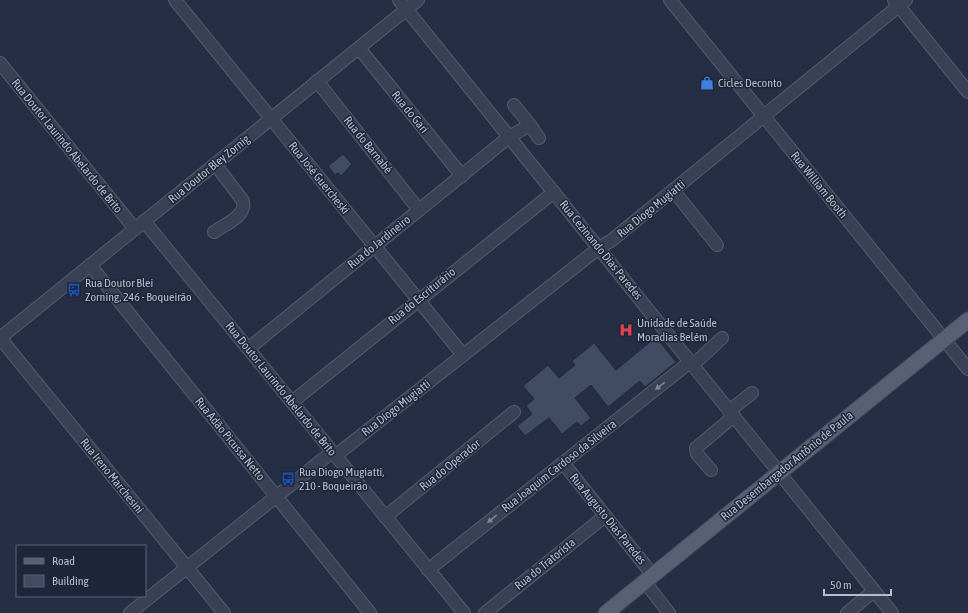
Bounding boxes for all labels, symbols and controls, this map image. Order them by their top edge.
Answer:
shop icon: Cicles Deconto [699,75,715,91]
street label: Rua Doutor Laurindo Abelardo de Brito [9,76,126,216]
place label: Cicles Deconto [718,76,782,90]
street label: Rua do Gari [389,88,431,136]
street label: Rua do Barnabé [341,114,395,176]
street label: Rua Doutor Bley Zornig [166,131,253,206]
street label: Rua José Guercheski [286,139,352,217]
street label: Rua William Booth [788,149,850,221]
street label: Rua Diogo Mugiatti [614,177,688,241]
street label: Rua Cezinando Dias Paredes [557,198,645,302]
street label: Rua do Jardineiro [345,212,413,272]
street label: Rua do Escriturário [386,264,459,327]
place label: Rua Doutor Blei Zorning, 246 - Boqueirão [85,276,192,304]
bus stop icon: Rua Doutor Blei Zorning, 246 - Boqueirão [66,282,82,298]
place label: Unidade de Saúde Moradias Belém [637,316,717,344]
street label: Rua Doutor Laurindo Abelardo de Brito [223,319,340,459]
hospital icon: Unidade de Saúde Moradias Belém [618,322,634,338]
street label: Rua Diogo Mugiatti [359,377,433,439]
one-way arrow [654,382,665,390]
street label: Rua Adão Picussa Netto [192,395,268,484]
street label: Rua Desembargador Antônio de Paula [718,408,856,524]
street label: Rua Joaquim Cardoso da Silveira [499,417,619,515]
street label: Rua Ireno Marchesini [77,436,147,516]
street label: Rua do Operador [417,436,483,494]
place label: Rua Diogo Mugiatti, 210 - Boqueirão [299,465,385,493]
bus stop icon: Rua Diogo Mugiatti, 210 - Boqueirão [280,471,296,487]
street label: Rua Augusto Dias Paredes [567,471,649,567]
one-way arrow [487,515,498,523]
street label: Rua do Tratorista [512,535,578,593]
legend [16,545,146,597]
text: Road [52,554,75,568]
scale bar [824,571,891,597]
text: Building [52,574,90,588]
text: 50 m [830,578,852,592]

